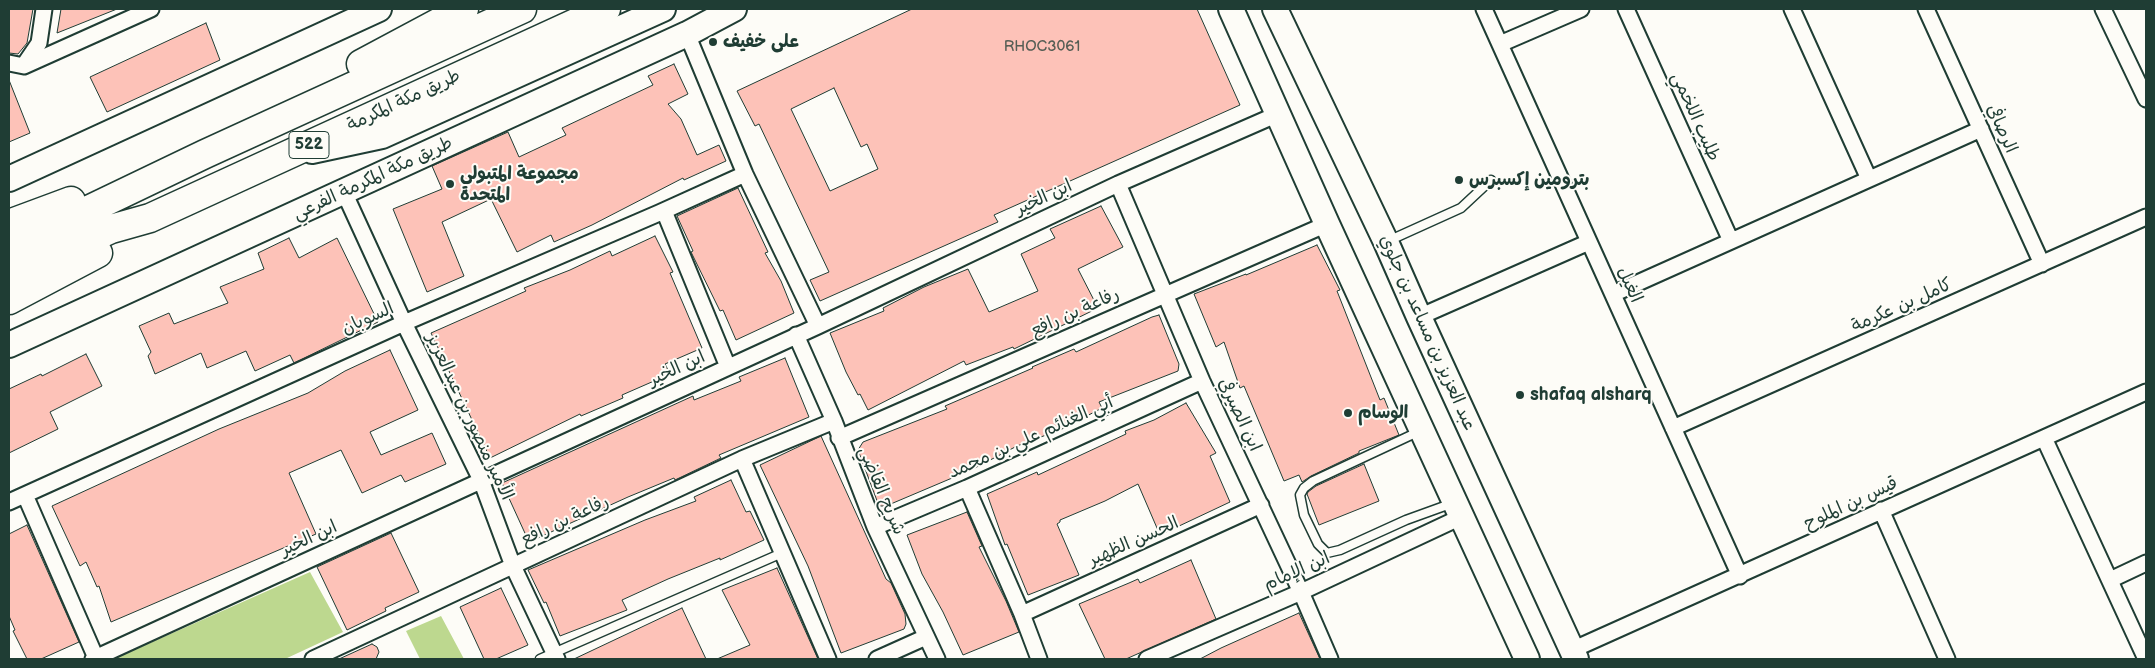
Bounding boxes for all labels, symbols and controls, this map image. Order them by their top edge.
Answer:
place label: على خفيف [723,31,799,53]
marker: على خفيف [707,36,719,48]
house number: RHOC3061 [1004,38,1080,56]
street label: طريق مكة المكرمة [344,65,464,137]
street label: طليب اللخمي [1666,69,1724,165]
street label: الرصافي [1981,101,2021,157]
road number: 522 [289,132,329,158]
street label: طريق مكة المكرمة الفرعي [290,133,456,225]
place label: مجموعة المتبولي المتحدة [460,163,579,205]
place label: بترومين إكسبرس [1469,169,1589,191]
marker: بترومين إكسبرس [1453,174,1465,186]
street label: ابن الخير [1012,175,1076,221]
marker: مجموعة المتبولي المتحدة [444,178,456,190]
street label: عبد العزيز بن مساعد بن جلوي [1374,232,1480,434]
street label: الغيل [1612,264,1646,306]
street label: كامل بن عكرمة [1848,274,1956,338]
street label: رفاعة بن رافع [1027,284,1123,342]
street label: السوبان [339,298,397,340]
street label: الأمير منصور بن عبدالعزيز [421,330,517,504]
street label: ابن الخير [645,346,709,392]
street label: ابن الصيرفي [1213,375,1265,455]
place label: shafaq alsharq [1530,384,1652,406]
marker: shafaq alsharq [1514,389,1526,401]
street label: أبي الغنائم علي بن محمد [945,392,1117,484]
place label: الوسام [1358,402,1408,424]
marker: الوسام [1342,407,1354,419]
street label: شريح القاضي [853,444,909,538]
street label: قيس بن الملوح [1800,473,1902,535]
street label: رفاعة بن رافع [517,491,613,551]
street label: الحسن الظهير [1086,513,1182,571]
street label: ابن الخير [277,516,341,562]
street label: ابن الإمام [1260,548,1334,596]

